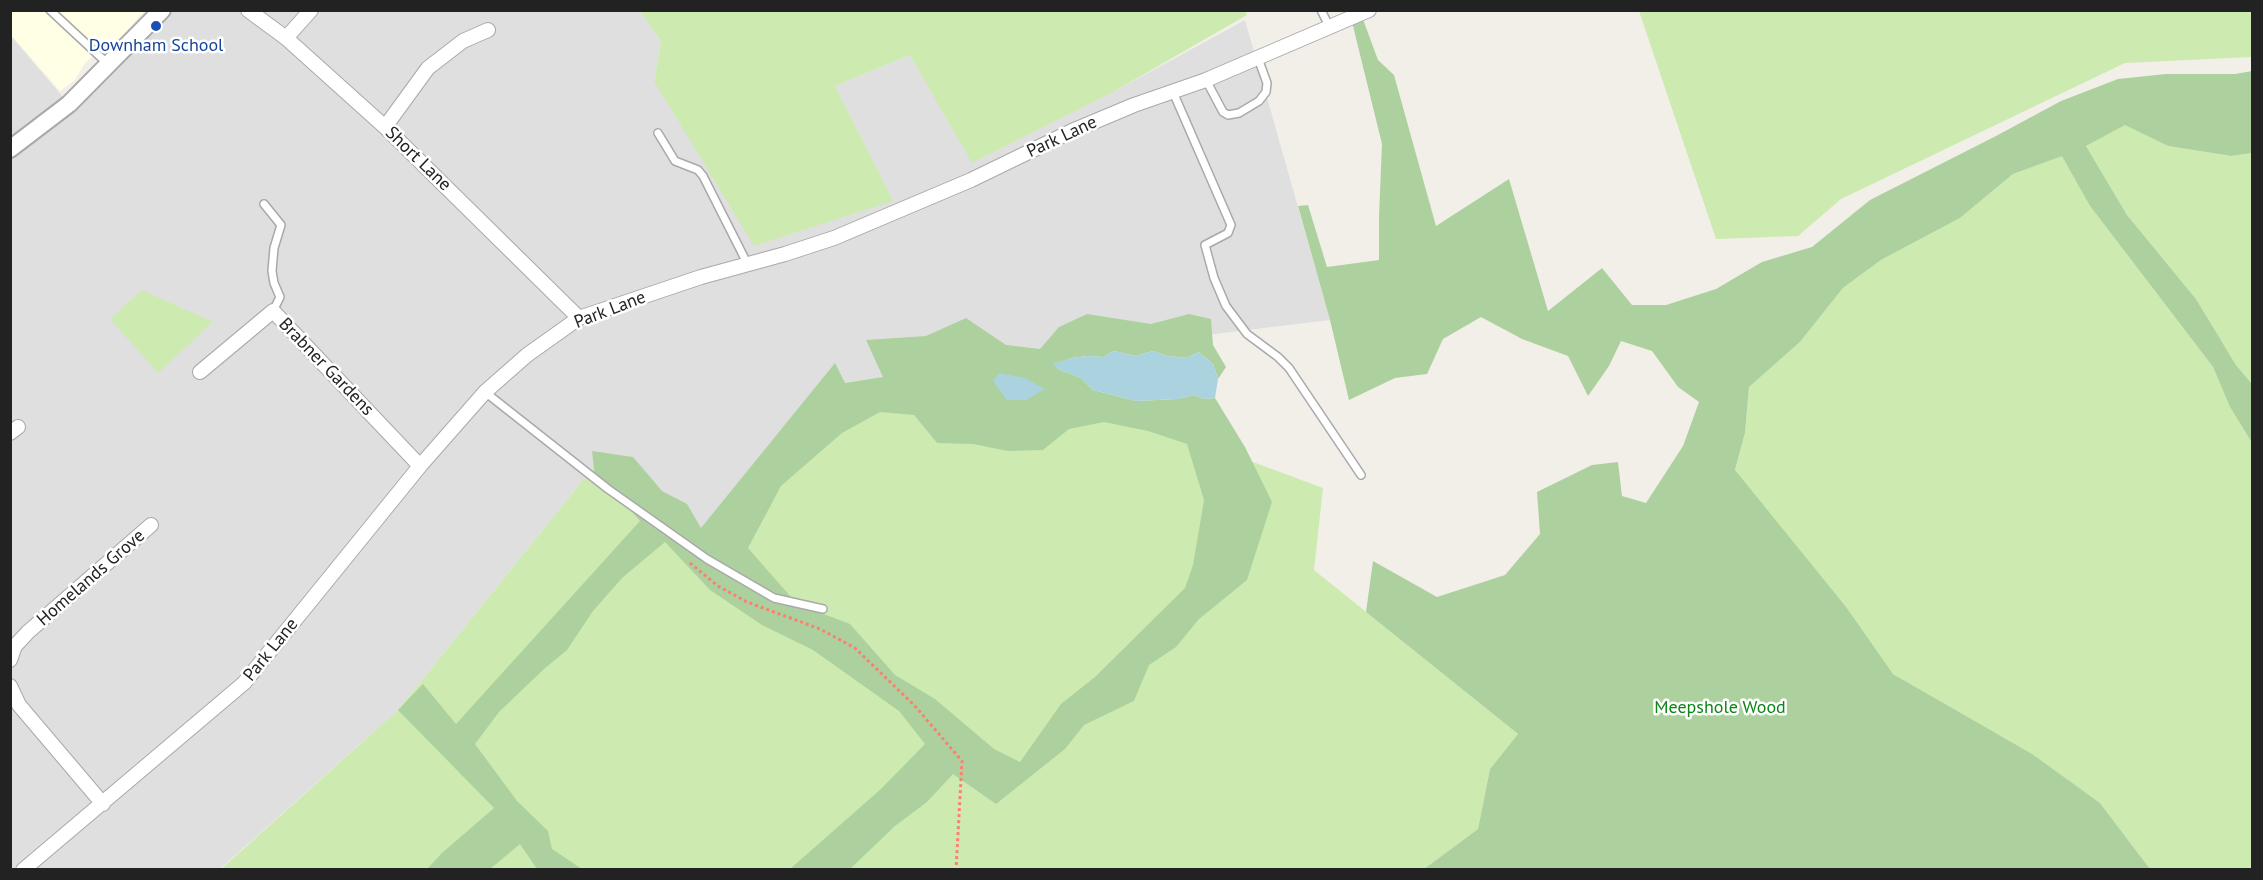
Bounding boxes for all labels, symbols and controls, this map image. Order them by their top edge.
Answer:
marker: Downham School [149,19,163,33]
place label: Downham School [89,35,223,57]
street label: Park Lane [1024,111,1100,163]
street label: Short Lane [380,122,456,196]
street label: Park Lane [571,287,649,333]
street label: Brabner Gardens [274,314,378,420]
street label: Homelands Grove [33,525,149,631]
street label: Park Lane [239,614,303,686]
park label: Meepshole Wood [1654,697,1786,719]

